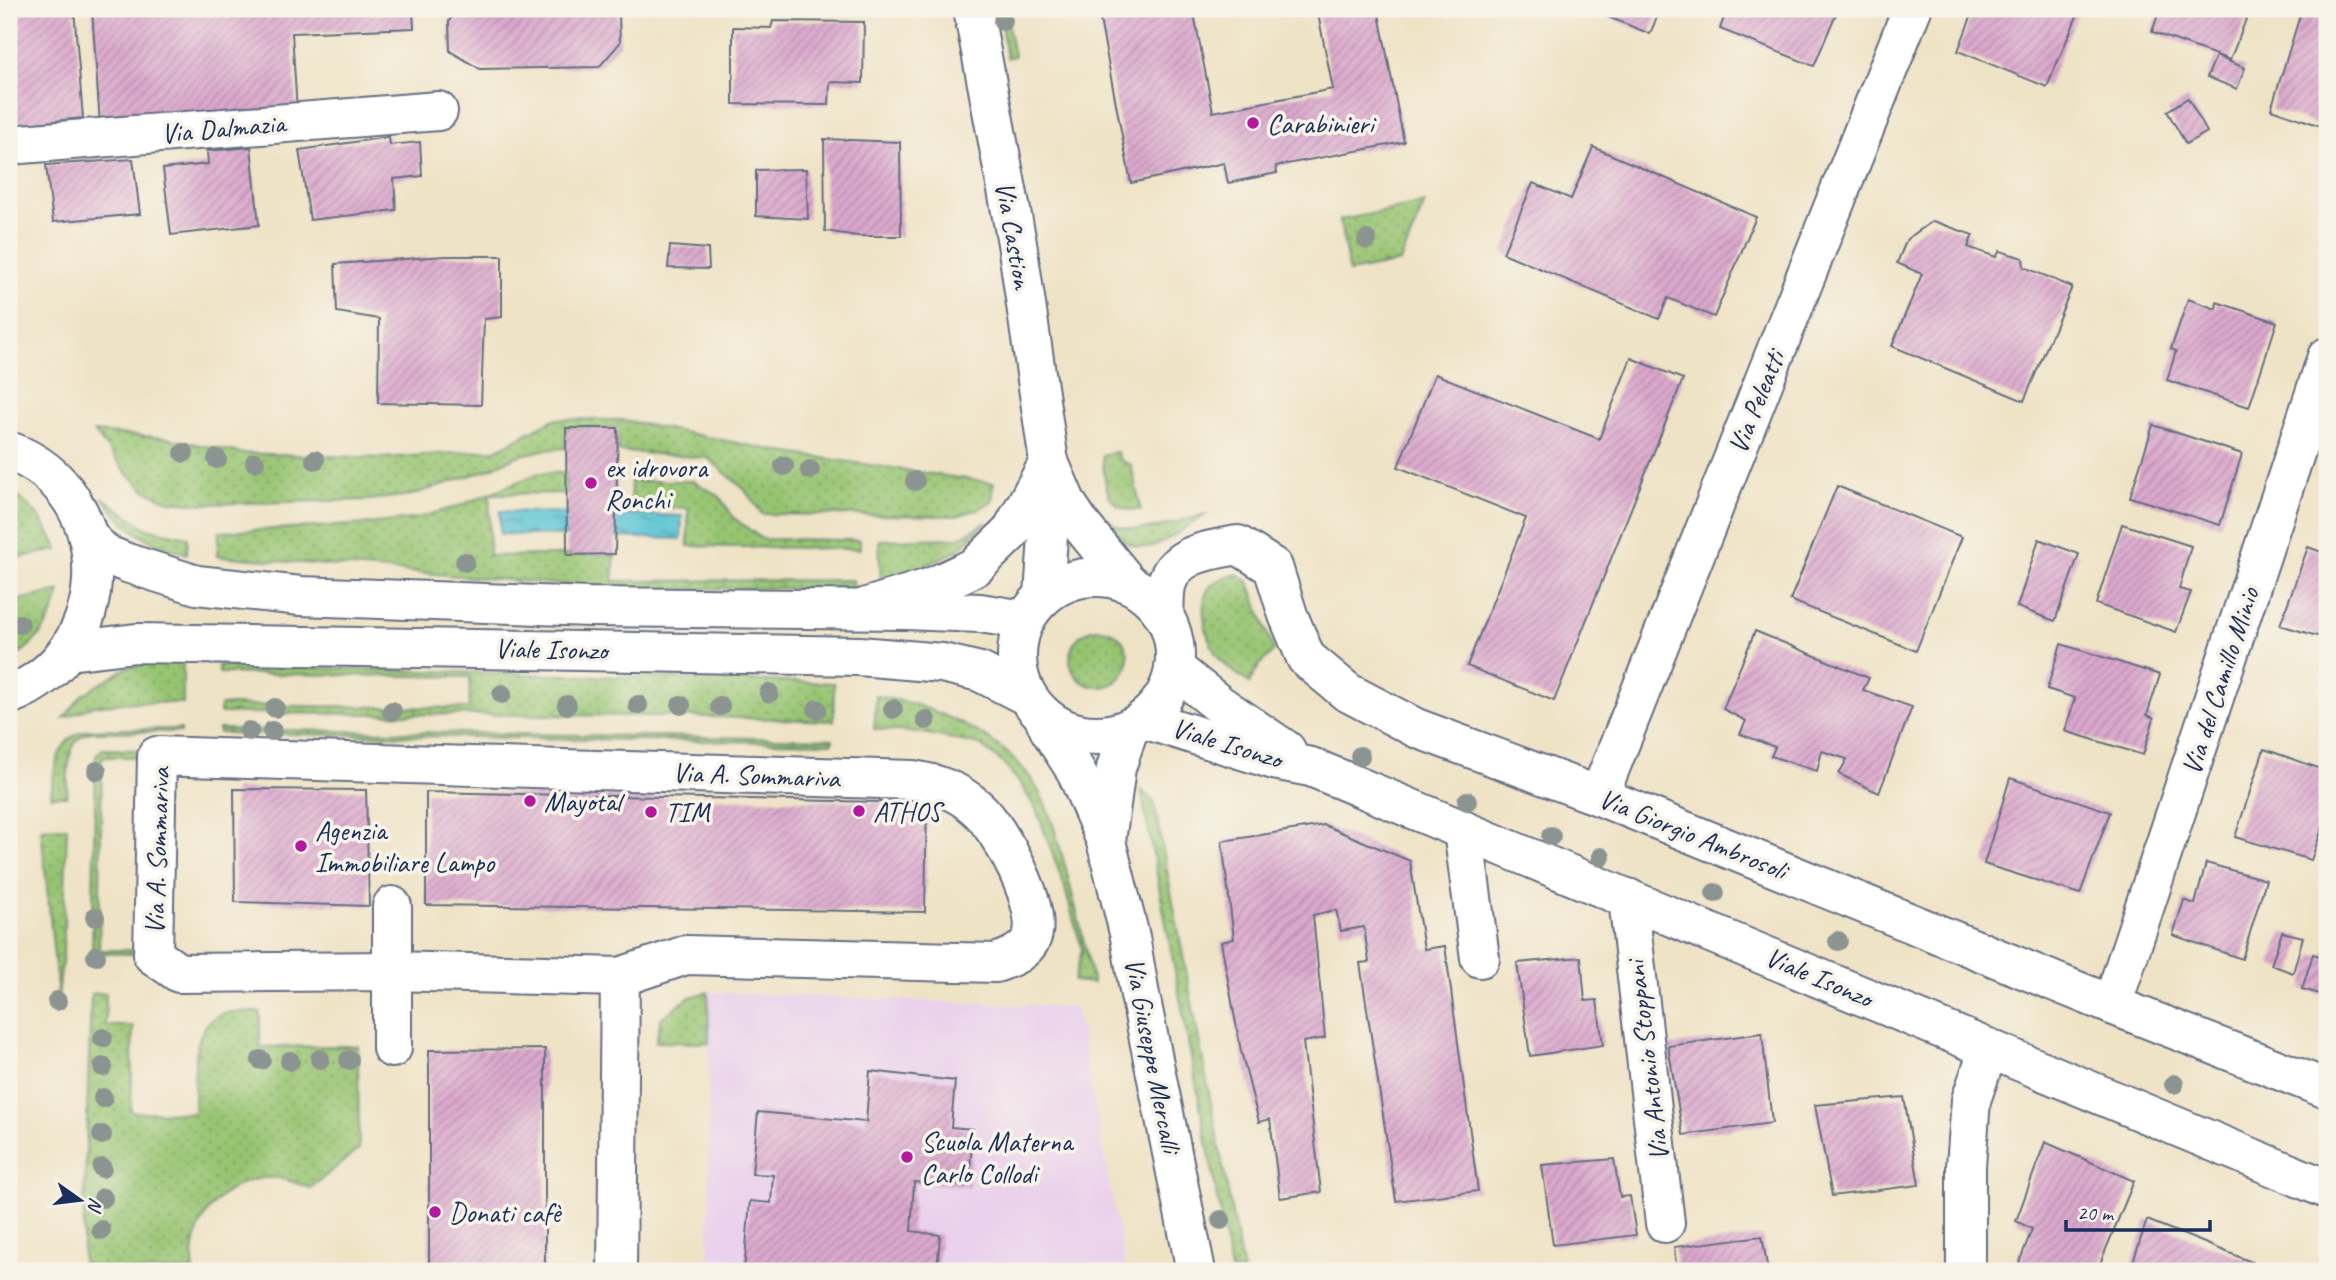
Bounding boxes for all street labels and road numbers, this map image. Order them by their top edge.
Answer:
street label: Via Dalmazia [160,105,289,151]
street label: Via Castion [987,179,1041,293]
street label: Via Peleatti [1720,342,1794,458]
street label: Via del Camillo Minio [2173,581,2267,779]
street label: Viale Isonzo [494,631,611,668]
street label: Viale Isonzo [1168,710,1289,777]
street label: Via A. Sommariva [672,755,842,795]
street label: Via A. Sommariva [137,765,177,935]
street label: Via Giorgio Ambrosoli [1594,780,1795,889]
street label: Viale Isonzo [1760,939,1881,1016]
street label: Via Giuseppe Mercalli [1117,955,1190,1159]
street label: Via Antonio Stoppani [1617,955,1677,1163]

